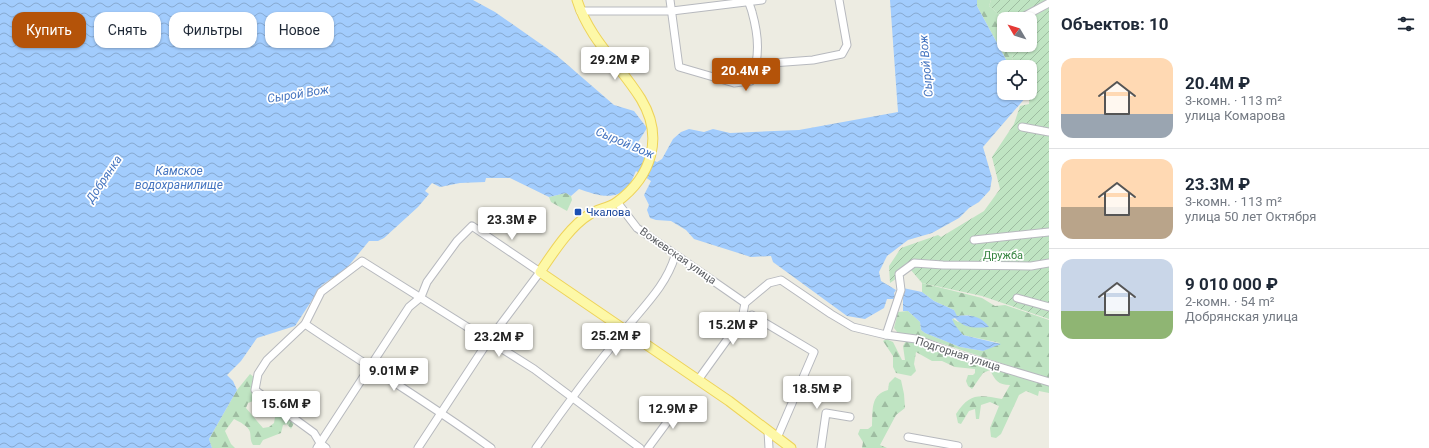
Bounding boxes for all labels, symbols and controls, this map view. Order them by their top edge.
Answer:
chip: Купить [12,12,86,48]
chip: Снять [94,12,161,48]
chip: Фильтры [169,12,257,48]
chip: Новое [265,12,334,48]
north arrow [997,12,1037,52]
map controls [997,12,1037,100]
icon: filters [1395,13,1417,35]
text: Объектов: 10 [1061,14,1168,34]
water label: Сырой Вож [916,33,936,98]
pin: 29.2M ₽ [578,47,652,81]
text: 29.2M ₽ [590,52,640,67]
pin: 20.4M ₽ [709,58,783,92]
button: locate [997,60,1037,100]
text: 20.4M ₽ [721,63,771,78]
text: 20.4M ₽ [1185,73,1250,93]
icon: home [1093,74,1141,122]
water label: Сырой Вож [266,82,331,106]
text: 3-комн. · 113 m² [1185,93,1282,108]
text: улица Комарова [1185,108,1285,123]
water label: Сырой Вож [594,124,657,162]
water label: Добрянка [83,153,125,206]
water label: Камское водохранилище [135,164,223,192]
text: 23.3M ₽ [1185,174,1250,194]
icon: home [1093,175,1141,223]
text: 3-комн. · 113 m² [1185,194,1282,209]
place label: Чкалова [586,206,630,219]
pin: 23.3M ₽ [475,207,549,241]
marker: Чкалова [573,207,583,217]
text: улица 50 лет Октября [1185,209,1316,224]
text: 23.3M ₽ [487,212,537,227]
street label: Вожевская улица [637,225,719,287]
park label: Дружба [983,249,1023,262]
text: 9 010 000 ₽ [1185,274,1278,294]
icon: home [1093,275,1141,323]
text: 2-комн. · 54 m² [1185,294,1275,309]
text: Добрянская улица [1185,309,1298,324]
pin: 15.2M ₽ [696,312,770,346]
text: 15.2M ₽ [708,317,758,332]
pin: 25.2M ₽ [579,323,653,357]
pin: 23.2M ₽ [462,324,536,358]
text: 25.2M ₽ [591,328,641,343]
text: 23.2M ₽ [474,329,524,344]
street label: Подгорная улица [914,334,1002,374]
pin: 9.01M ₽ [357,358,431,392]
text: 9.01M ₽ [369,363,419,378]
pin: 18.5M ₽ [780,376,854,410]
text: 18.5M ₽ [792,381,842,396]
pin: 15.6M ₽ [249,391,323,425]
text: 15.6M ₽ [261,396,311,411]
pin: 12.9M ₽ [636,396,710,430]
text: 12.9M ₽ [648,401,698,416]

